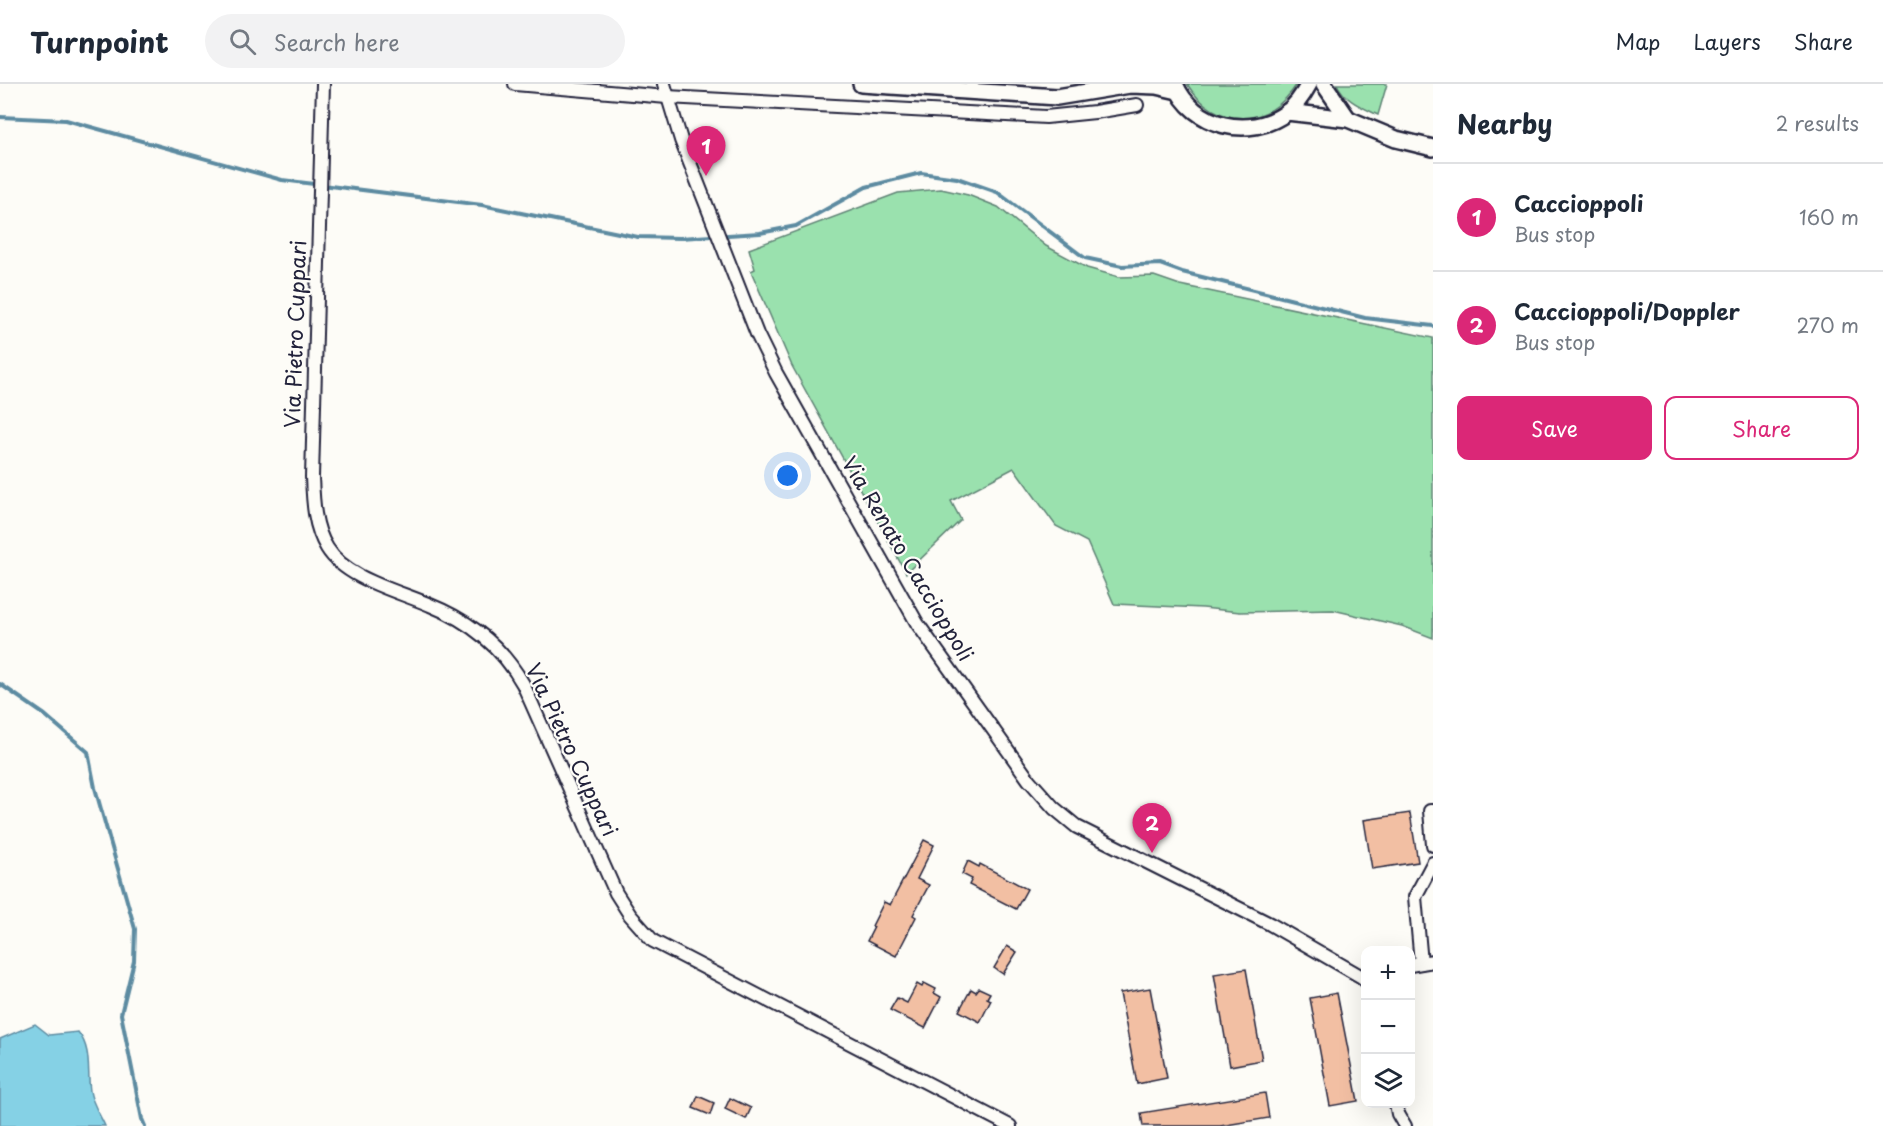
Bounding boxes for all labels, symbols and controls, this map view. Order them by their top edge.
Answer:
search box [205,14,625,68]
text: Turnpoint [30,20,169,63]
icon: search [226,25,259,58]
text: Search here [274,25,400,58]
text: Map [1616,25,1660,57]
text: Layers [1693,25,1761,57]
text: Share [1794,25,1853,57]
text: Nearby [1457,104,1552,143]
text: 2 results [1776,108,1859,138]
pin: 1 [686,126,726,176]
text: Caccioppoli [1514,186,1643,219]
text: 1 [1472,202,1481,232]
text: 160 m [1799,202,1859,232]
text: Bus stop [1514,219,1595,249]
street label: Via Pietro Cuppari [275,239,313,428]
text: Caccioppoli/Doppler [1514,294,1740,327]
text: 2 [1469,310,1484,340]
text: 270 m [1796,310,1859,340]
text: Bus stop [1514,327,1595,357]
button: Save [1457,396,1652,460]
button: Share [1664,396,1859,460]
street label: Via Renato Caccioppoli [835,449,983,667]
your location [773,461,802,490]
street label: Via Pietro Cuppari [519,657,627,841]
pin: 2 [1132,804,1172,853]
map controls [1361,946,1415,1108]
button: + [1361,946,1415,1000]
button: − [1361,1000,1415,1054]
button: layers [1361,1054,1415,1108]

